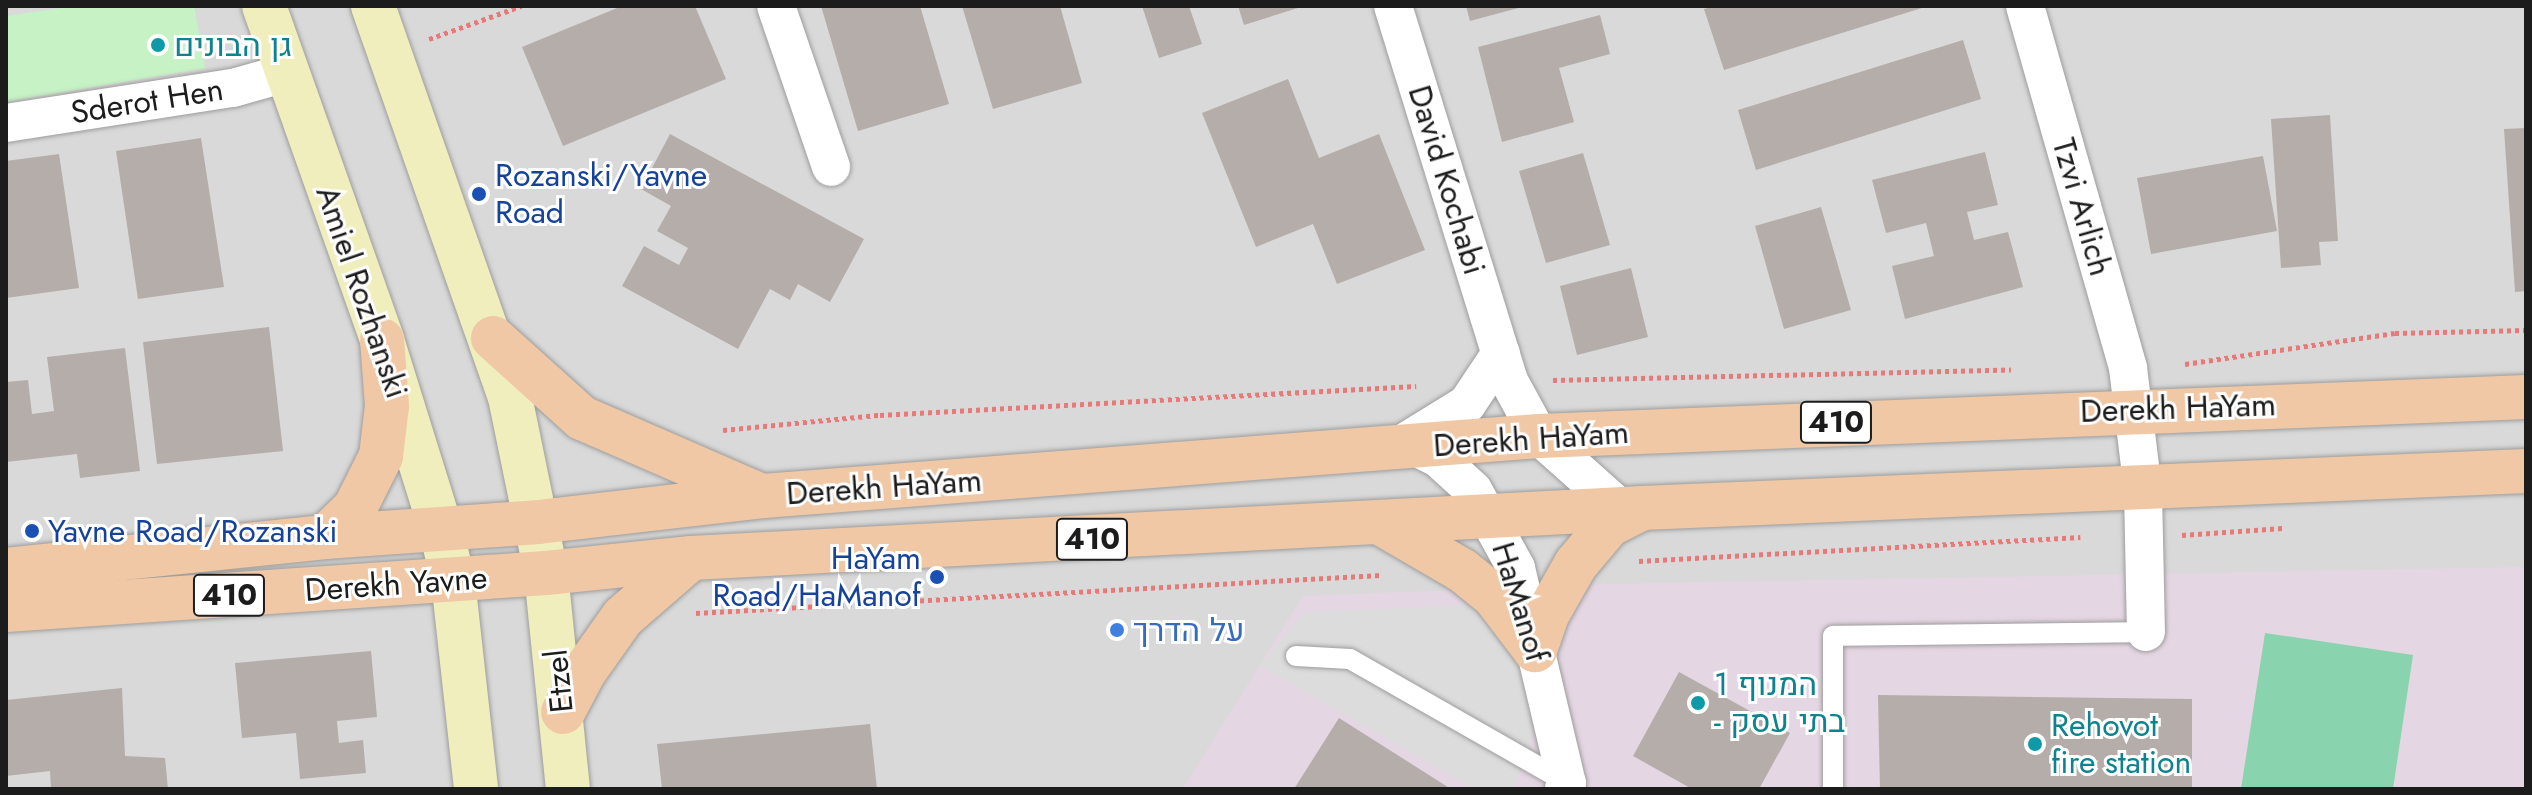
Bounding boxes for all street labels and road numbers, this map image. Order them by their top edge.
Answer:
street label: Sderot Hen [68,70,226,132]
street label: David Kochabi [1400,81,1494,279]
street label: Tzvi Arlich [2044,134,2120,280]
street label: Amiel Rozhanski [308,181,416,403]
street label: Derekh HaYam [2079,385,2277,431]
road number: 410 [1798,396,1874,448]
street label: Derekh HaYam [1432,413,1630,465]
street label: Derekh HaYam [785,461,983,513]
road number: 410 [1054,513,1130,565]
street label: HaManof [1484,538,1556,666]
street label: Derekh Yavne [303,558,489,610]
road number: 410 [191,569,267,621]
street label: Etzel [537,647,581,715]

